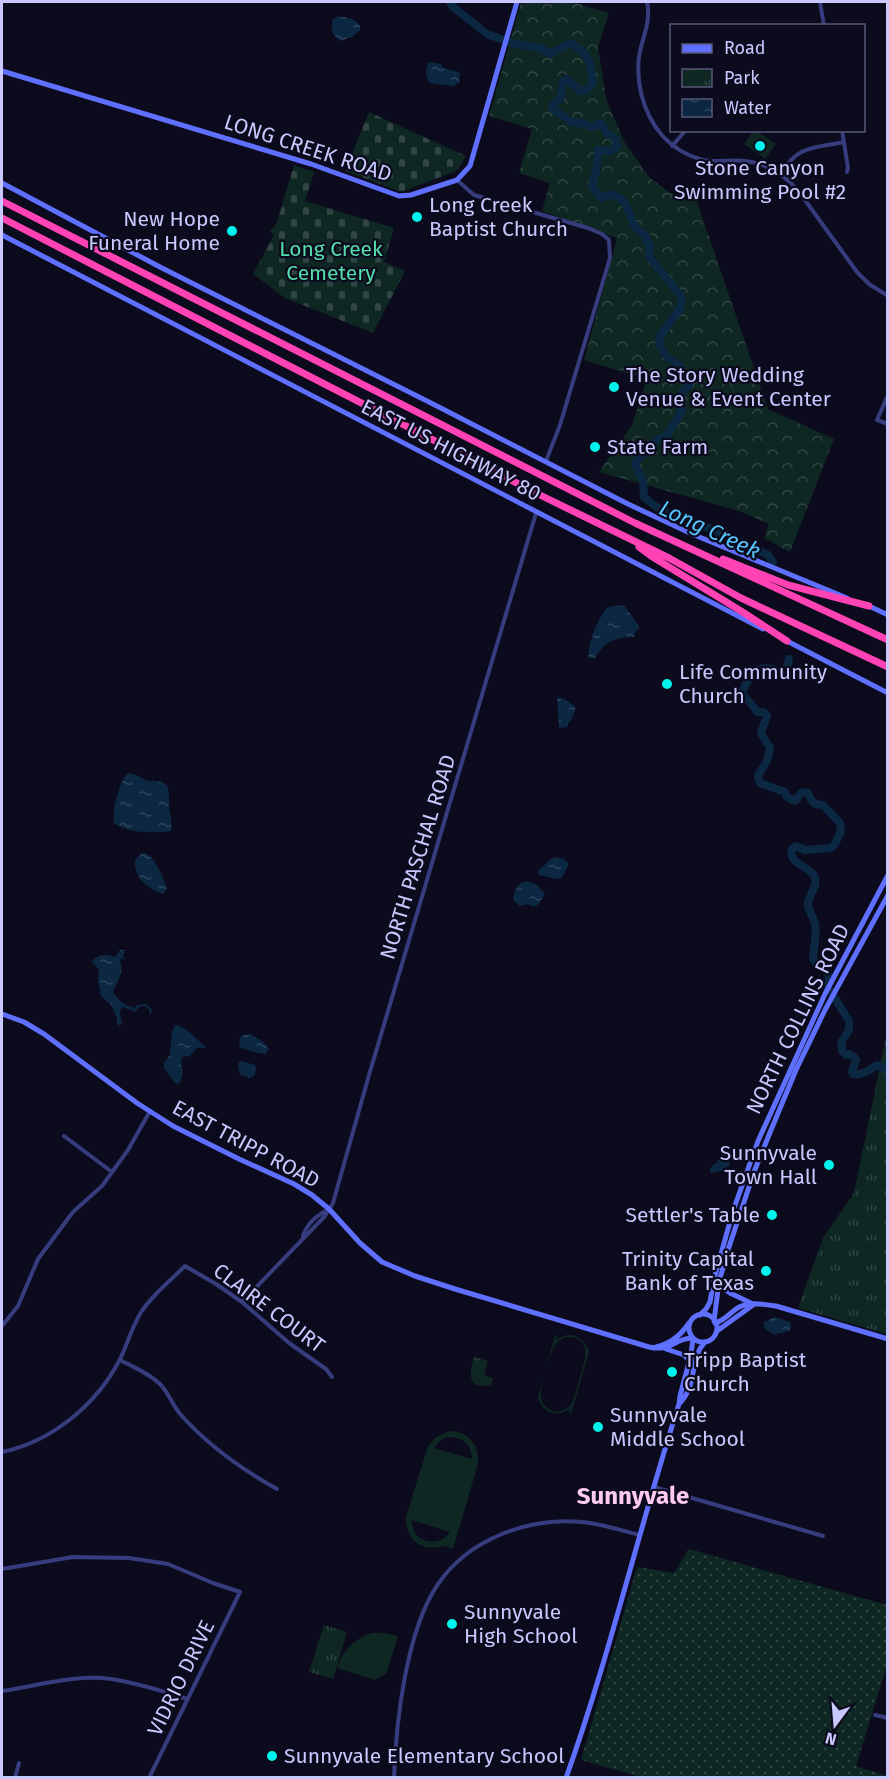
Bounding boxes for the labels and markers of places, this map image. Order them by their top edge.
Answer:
marker: Stone Canyon Swimming Pool #2 [753,139,767,153]
place label: Stone Canyon Swimming Pool #2 [674,155,846,205]
place label: Long Creek Baptist Church [429,192,568,242]
place label: New Hope Funeral Home [88,206,220,256]
marker: Long Creek Baptist Church [410,210,424,224]
marker: New Hope Funeral Home [225,224,239,238]
place label: The Story Wedding Venue & Event Center [626,362,831,412]
marker: The Story Wedding Venue & Event Center [607,380,621,394]
place label: State Farm [607,434,708,460]
marker: State Farm [588,440,602,454]
place label: Life Community Church [679,659,828,709]
marker: Life Community Church [660,677,674,691]
place label: Sunnyvale Town Hall [720,1140,817,1190]
marker: Sunnyvale Town Hall [822,1158,836,1172]
place label: Settler's Table [626,1202,760,1228]
marker: Settler's Table [765,1208,779,1222]
place label: Trinity Capital Bank of Texas [622,1246,754,1296]
marker: Trinity Capital Bank of Texas [759,1264,773,1278]
place label: Tripp Baptist Church [684,1347,807,1397]
marker: Tripp Baptist Church [665,1365,679,1379]
place label: Sunnyvale Middle School [610,1402,745,1452]
marker: Sunnyvale Middle School [591,1420,605,1434]
place label: Sunnyvale High School [464,1599,577,1649]
marker: Sunnyvale High School [445,1617,459,1631]
place label: Sunnyvale Elementary School [284,1743,564,1769]
marker: Sunnyvale Elementary School [265,1749,279,1763]

